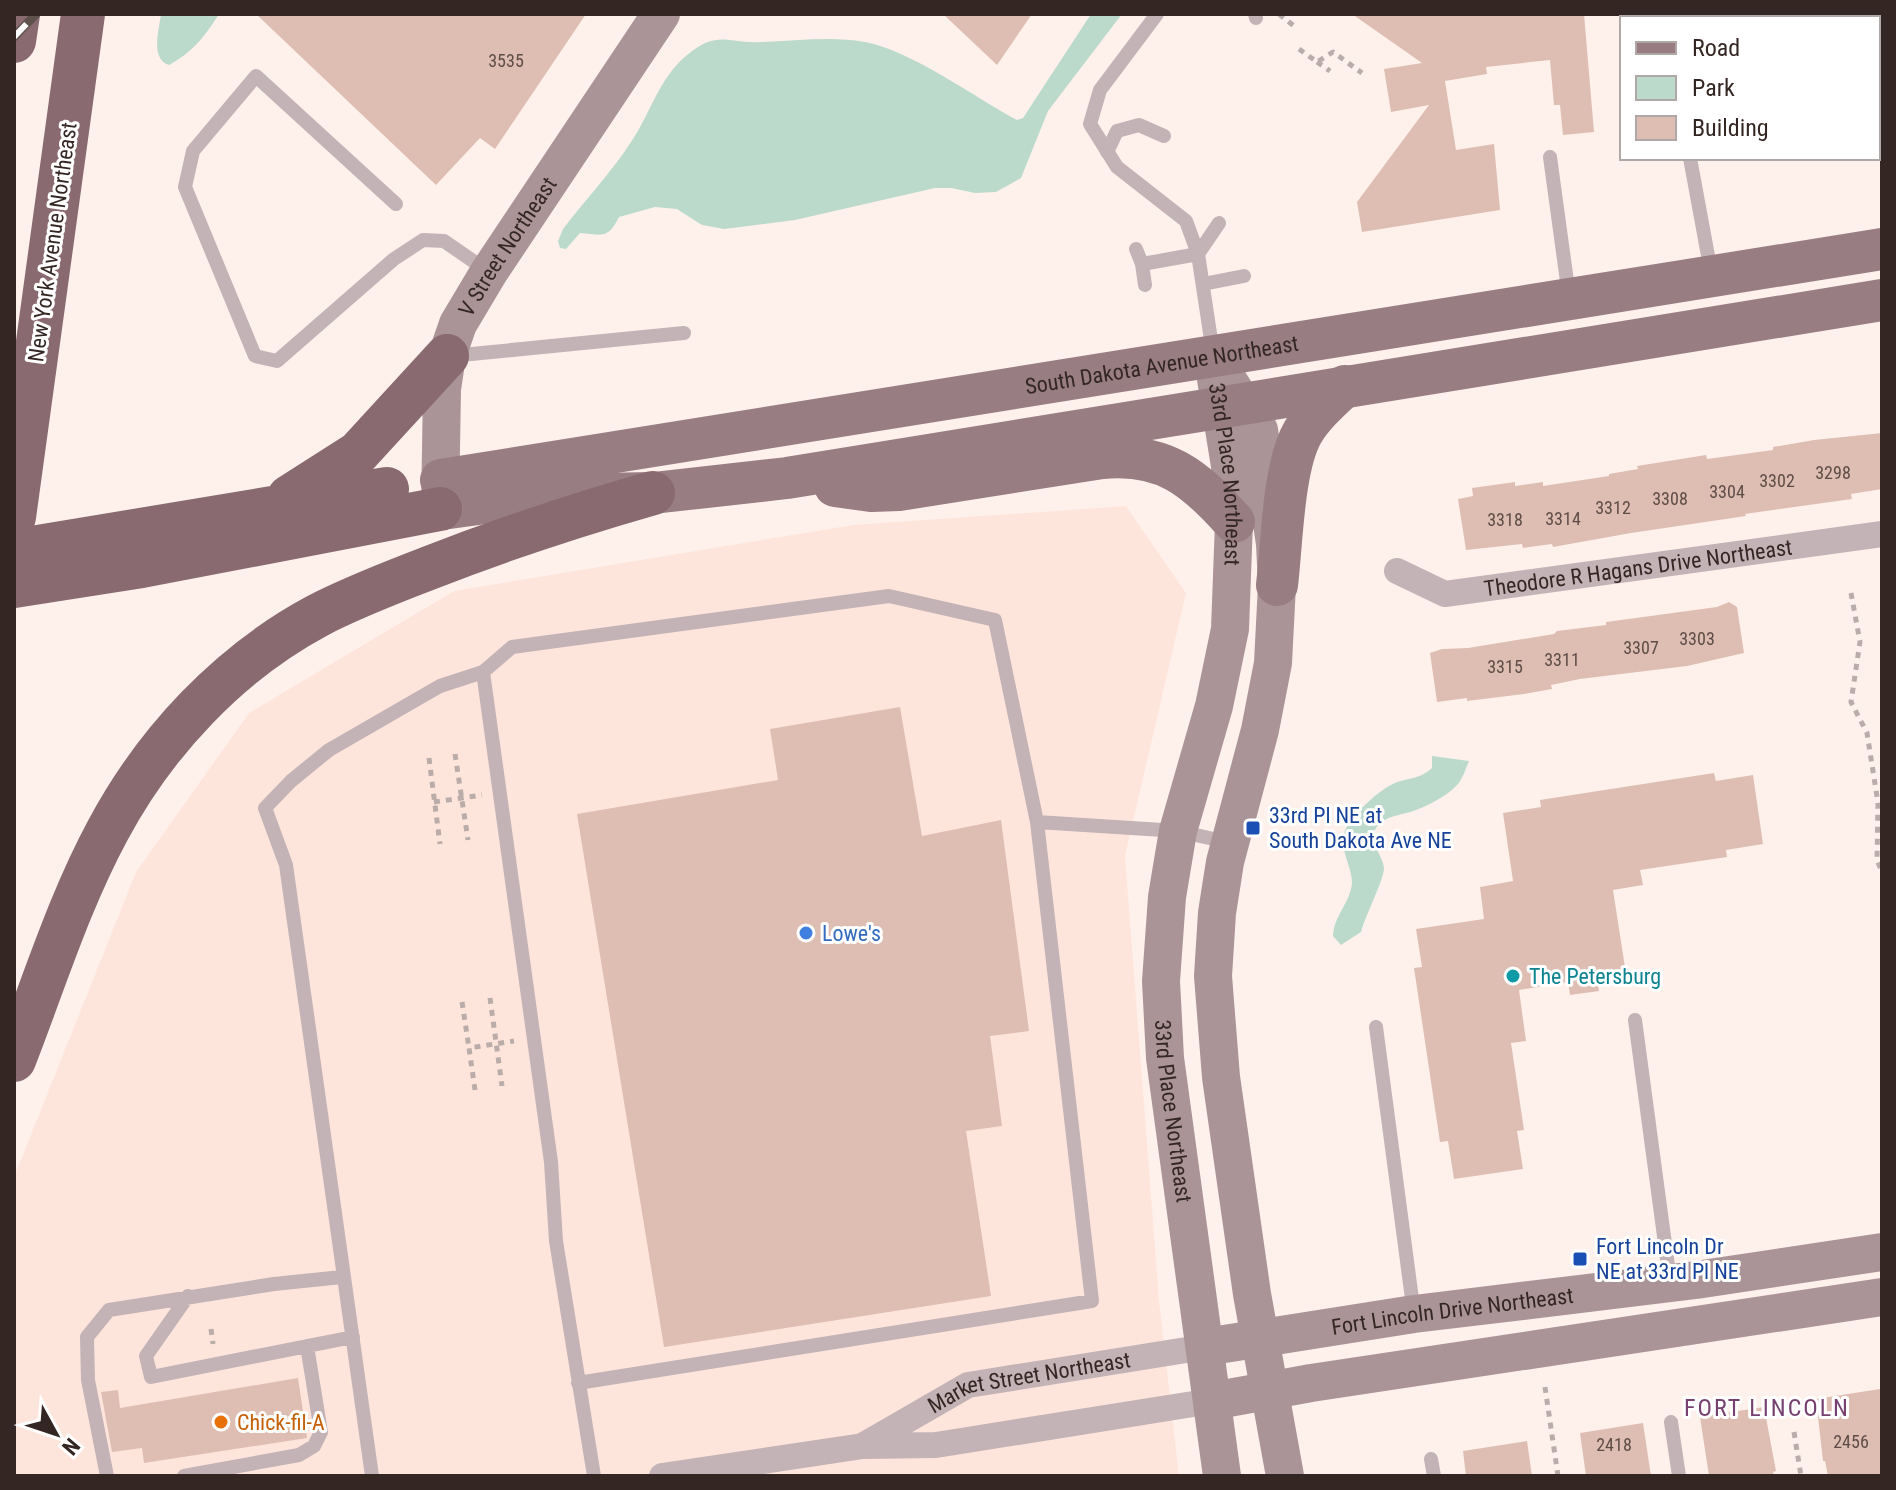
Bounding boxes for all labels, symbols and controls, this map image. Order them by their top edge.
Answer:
legend [1620,16,1880,160]
text: Road [1692,34,1740,62]
house number: 3535 [488,50,524,71]
text: Park [1692,74,1735,102]
text: Building [1692,114,1769,142]
street label: New York Avenue Northeast [23,121,82,363]
street label: V Street Northeast [454,173,562,321]
street label: South Dakota Avenue Northeast [1023,331,1300,399]
street label: 33rd Place Northeast [1204,381,1246,566]
house number: 3298 [1815,462,1851,483]
house number: 3302 [1759,470,1795,491]
house number: 3304 [1709,481,1745,502]
house number: 3308 [1652,488,1688,509]
house number: 3312 [1595,497,1631,518]
house number: 3314 [1545,508,1581,529]
house number: 3318 [1487,509,1523,530]
street label: Theodore R Hagans Drive Northeast [1482,534,1794,602]
house number: 3303 [1679,628,1715,649]
house number: 3307 [1623,637,1659,658]
house number: 3311 [1544,649,1580,670]
house number: 3315 [1487,656,1523,677]
place label: 33rd Pl NE at South Dakota Ave NE [1269,803,1452,853]
marker: 33rd Pl NE at South Dakota Ave NE [1244,819,1262,837]
place label: Lowe's [822,921,881,946]
marker: Lowe's [797,924,815,942]
place label: The Petersburg [1529,964,1661,989]
marker: The Petersburg [1504,967,1522,985]
street label: 33rd Place Northeast [1150,1019,1197,1204]
place label: Fort Lincoln Dr NE at 33rd Pl NE [1596,1234,1739,1284]
marker: Fort Lincoln Dr NE at 33rd Pl NE [1571,1250,1589,1268]
street label: Fort Lincoln Drive Northeast [1330,1283,1575,1340]
street label: Market Street Northeast [924,1347,1132,1418]
north arrow [16,1394,96,1474]
district label: FORT LINCOLN [1684,1394,1850,1422]
place label: Chick-fil-A [237,1410,325,1435]
marker: Chick-fil-A [212,1413,230,1431]
house number: 2456 [1833,1431,1869,1452]
text: N [57,1433,85,1460]
house number: 2418 [1596,1434,1632,1455]

